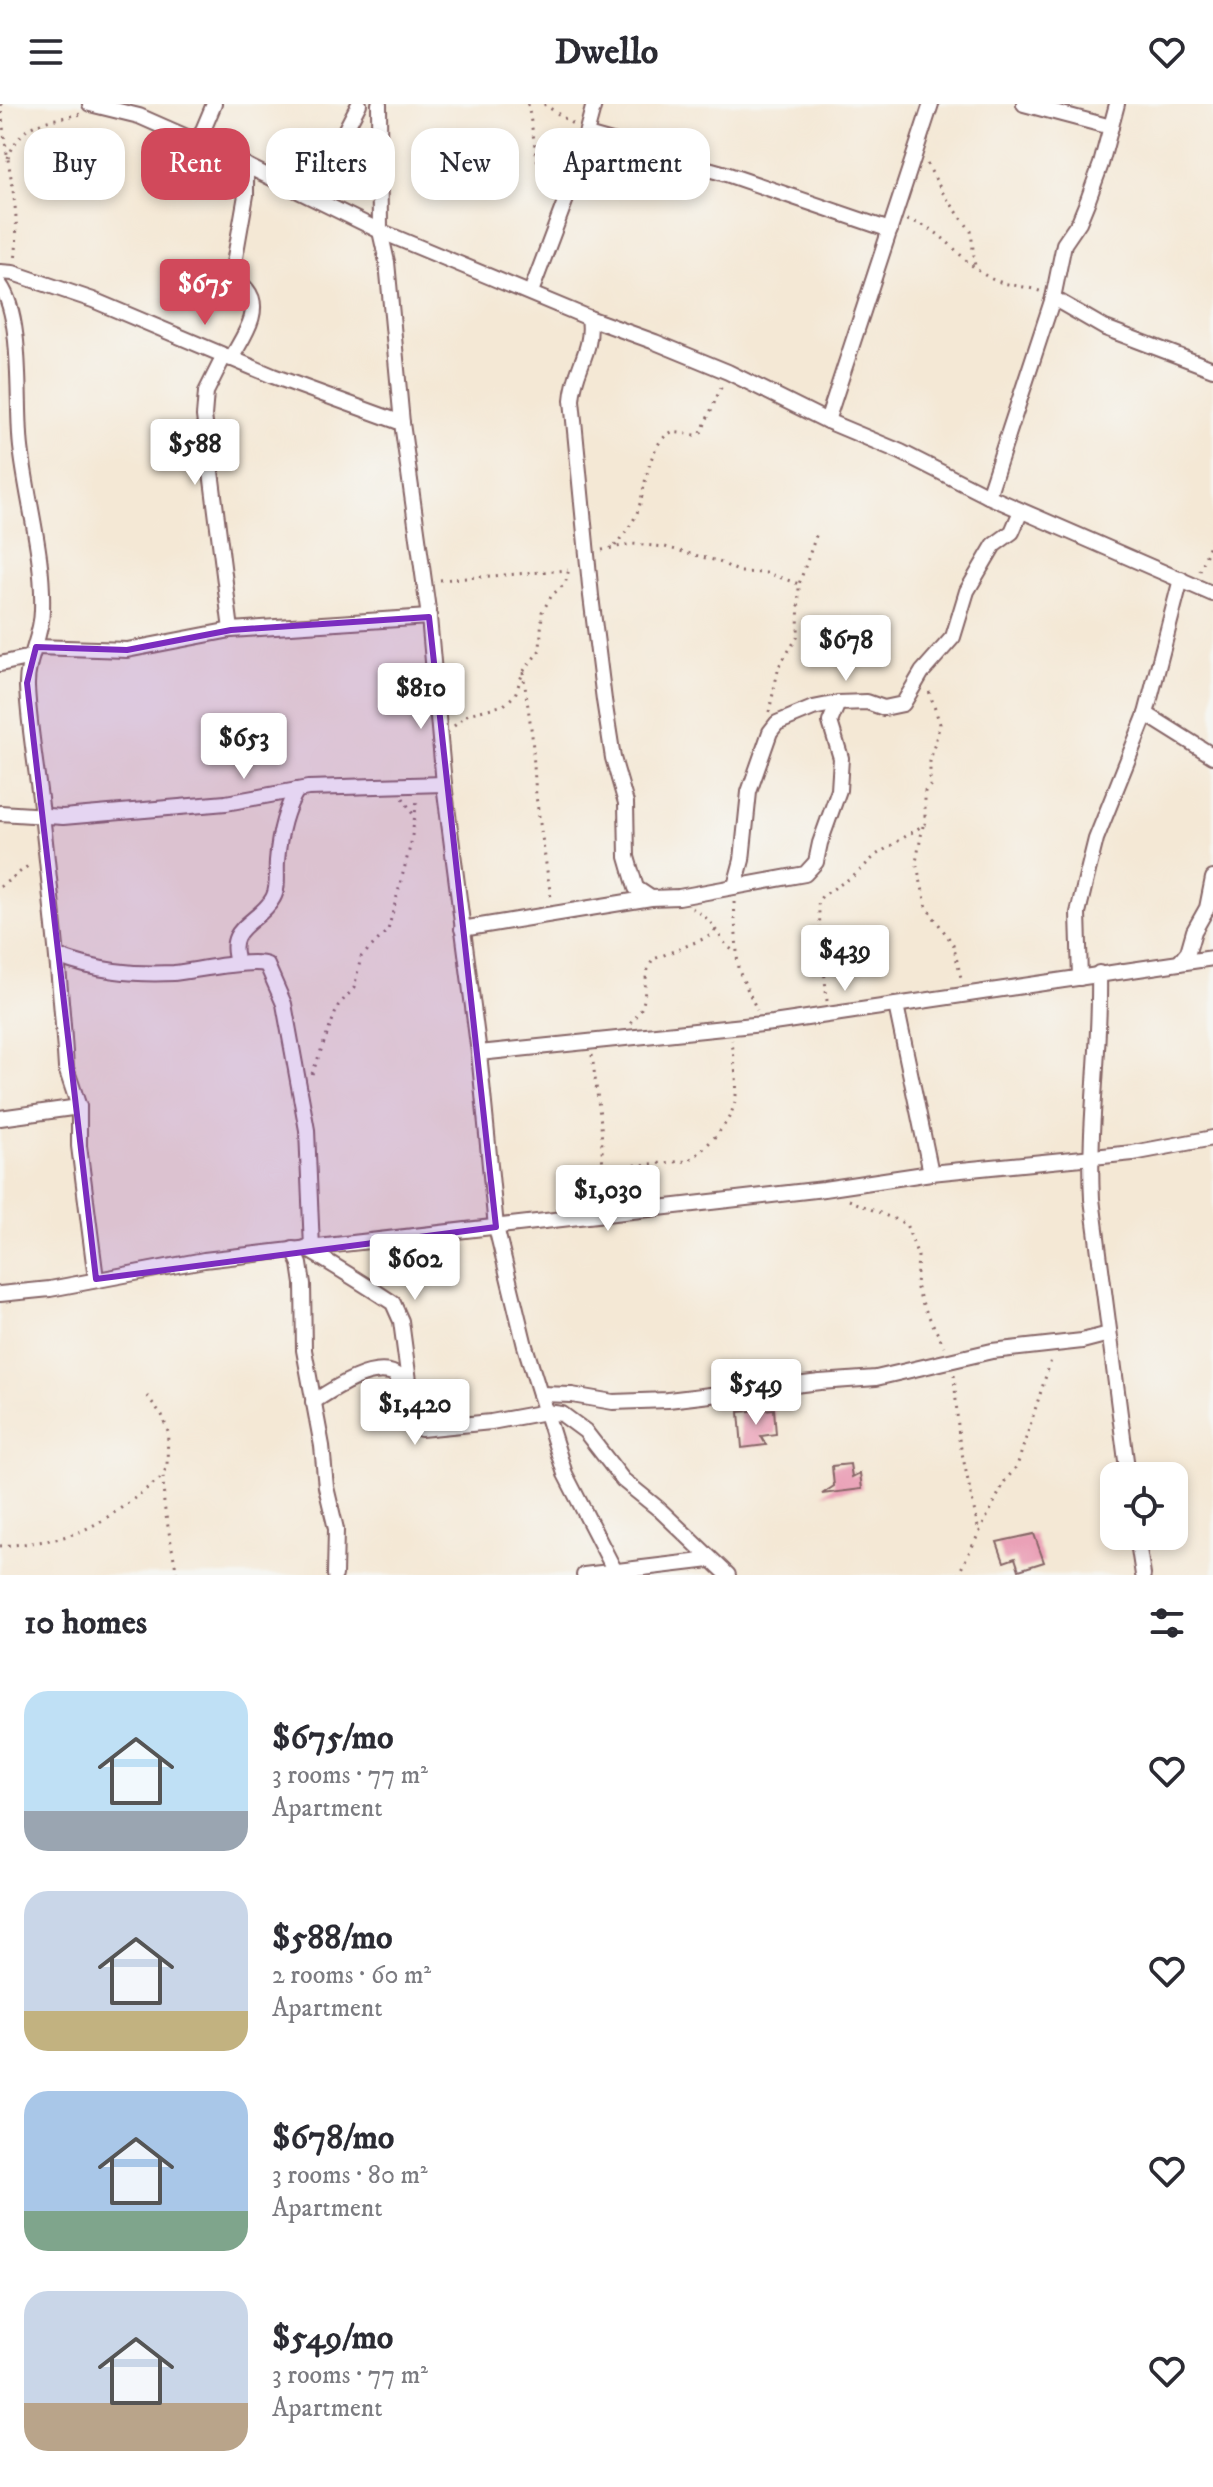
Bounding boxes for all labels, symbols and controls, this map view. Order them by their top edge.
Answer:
icon: menu [24,30,68,74]
text: Dwello [555,30,658,75]
icon: heart [1145,30,1189,74]
chip: Buy [24,128,125,200]
chip: Rent [141,128,250,200]
chip: Filters [266,128,395,200]
chip: New [411,128,519,200]
chip: Apartment [535,128,710,200]
pin: $675 [158,259,252,327]
text: $675 [178,268,232,301]
pin: $588 [148,419,242,487]
text: $588 [168,428,222,461]
pin: $678 [799,615,893,683]
text: $678 [819,624,873,657]
pin: $810 [374,663,468,731]
text: $810 [396,672,446,705]
pin: $653 [197,713,291,781]
text: $653 [219,722,269,755]
pin: $439 [798,925,892,993]
text: $439 [819,934,871,967]
pin: $1,030 [543,1165,673,1233]
text: $1,030 [574,1174,642,1207]
pin: $602 [368,1234,462,1302]
text: $602 [388,1243,442,1276]
pin: $549 [709,1359,803,1427]
text: $549 [729,1368,783,1401]
pin: $1,420 [350,1379,480,1447]
text: $1,420 [379,1388,451,1421]
map controls [1100,1462,1188,1550]
button: locate [1100,1462,1188,1550]
icon: filters [1145,1601,1189,1645]
text: 10 homes [24,1602,147,1644]
text: $675/mo [272,1717,393,1759]
icon: home [88,1723,184,1819]
icon: heart [1145,1749,1189,1793]
text: 3 rooms · 77 m² [272,1759,428,1792]
text: Apartment [272,1792,383,1825]
text: $588/mo [272,1917,393,1959]
icon: home [88,1923,184,2019]
icon: heart [1145,1949,1189,1993]
text: 2 rooms · 60 m² [272,1959,431,1992]
text: Apartment [272,1992,383,2025]
text: $678/mo [272,2117,394,2159]
icon: home [88,2123,184,2219]
icon: heart [1145,2149,1189,2193]
text: 3 rooms · 80 m² [272,2159,428,2192]
text: Apartment [272,2192,383,2225]
text: $549/mo [272,2317,393,2359]
icon: home [88,2323,184,2419]
icon: heart [1145,2349,1189,2393]
text: 3 rooms · 77 m² [272,2359,428,2392]
text: Apartment [272,2392,383,2425]

